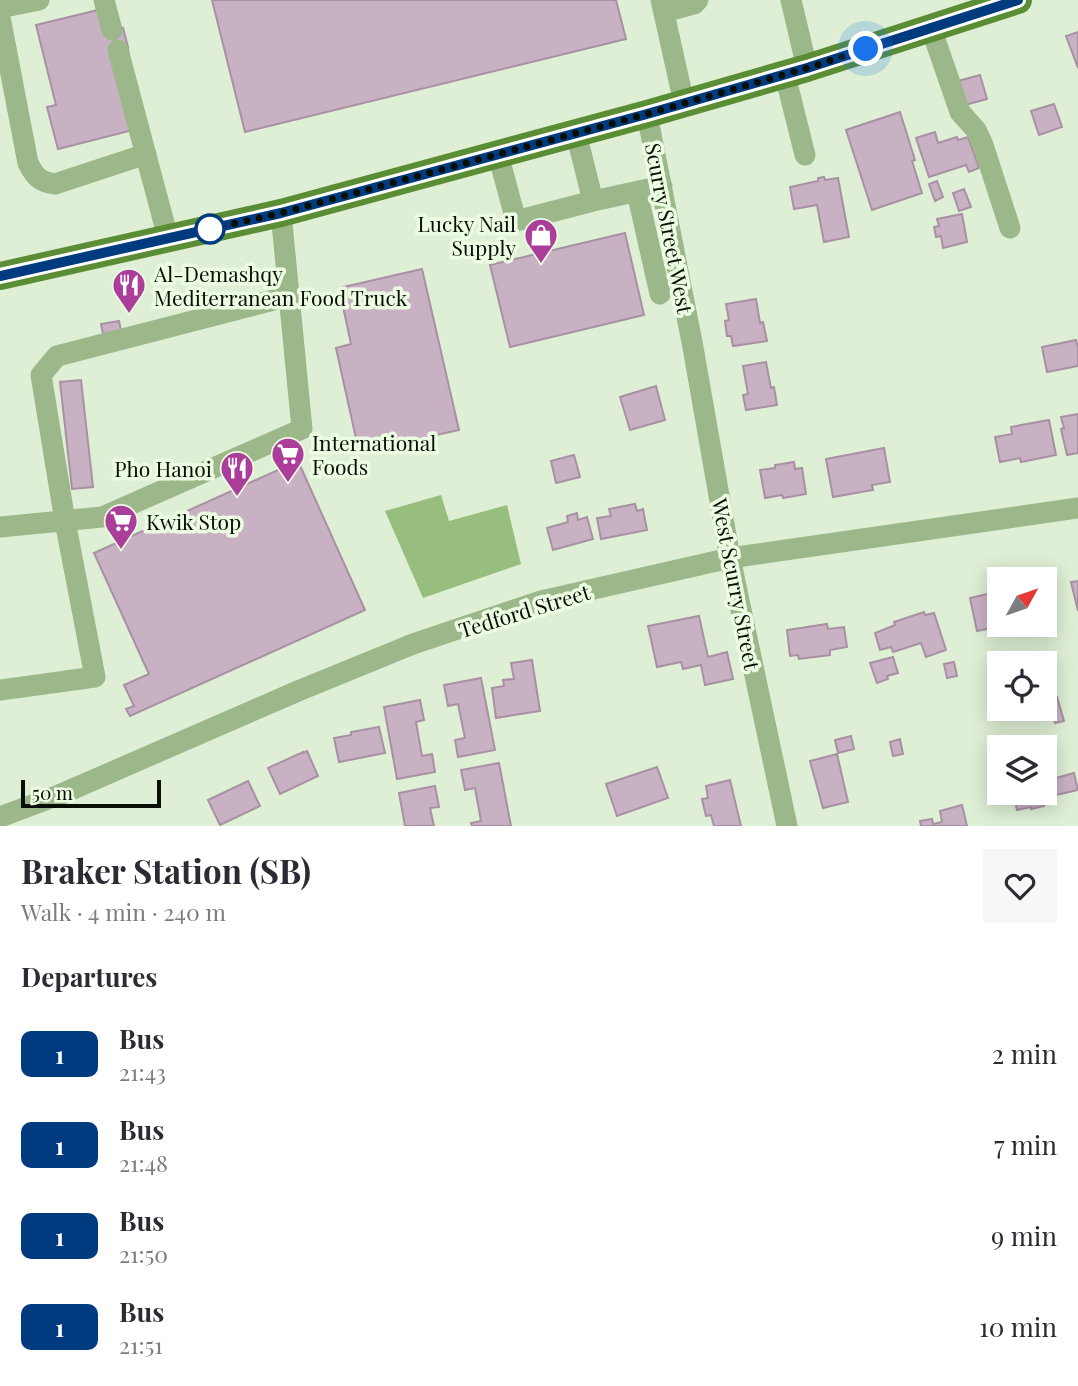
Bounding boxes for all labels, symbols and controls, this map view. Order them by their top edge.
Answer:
your location [848,31,883,66]
street label: Scurry Street West [640,140,700,316]
place label: Lucky Nail Supply [417,209,516,261]
unlabelled marker [195,214,225,244]
shop icon: Lucky Nail Supply [522,216,560,265]
place label: Al-Demashqy Mediterranean Food Truck [153,259,408,311]
restaurant icon: Al-Demashqy Mediterranean Food Truck [110,266,148,315]
place label: International Foods [312,428,436,480]
supermarket icon: International Foods [269,435,307,484]
restaurant icon: Pho Hanoi [218,449,256,498]
place label: Pho Hanoi [114,454,212,482]
street label: West Scurry Street [706,495,767,673]
supermarket icon: Kwik Stop [102,502,140,551]
place label: Kwik Stop [146,507,241,535]
north arrow [987,567,1057,637]
map controls [987,567,1057,805]
street label: Tedford Street [455,577,594,643]
button: locate [987,651,1057,721]
button: layers [987,735,1057,805]
scale bar [21,777,161,809]
text: 50 m [32,779,73,805]
text: Braker Station (SB) [21,848,311,892]
button: heart [983,849,1057,923]
text: Walk · 4 min · 240 m [21,896,226,927]
text: Departures [21,959,157,994]
text: Bus [119,1021,164,1056]
text: 2 min [992,1036,1057,1071]
text: 1 [55,1038,64,1070]
text: 21:43 [119,1056,166,1087]
text: Bus [119,1112,164,1147]
text: 7 min [994,1127,1057,1162]
text: 1 [55,1129,64,1161]
text: 21:48 [119,1147,168,1178]
text: Bus [119,1203,164,1238]
text: 9 min [991,1218,1057,1253]
text: 1 [55,1220,64,1252]
text: 21:50 [119,1238,168,1269]
text: Bus [119,1294,164,1329]
text: 10 min [979,1309,1057,1344]
text: 1 [55,1311,64,1343]
text: 21:51 [119,1329,163,1360]

